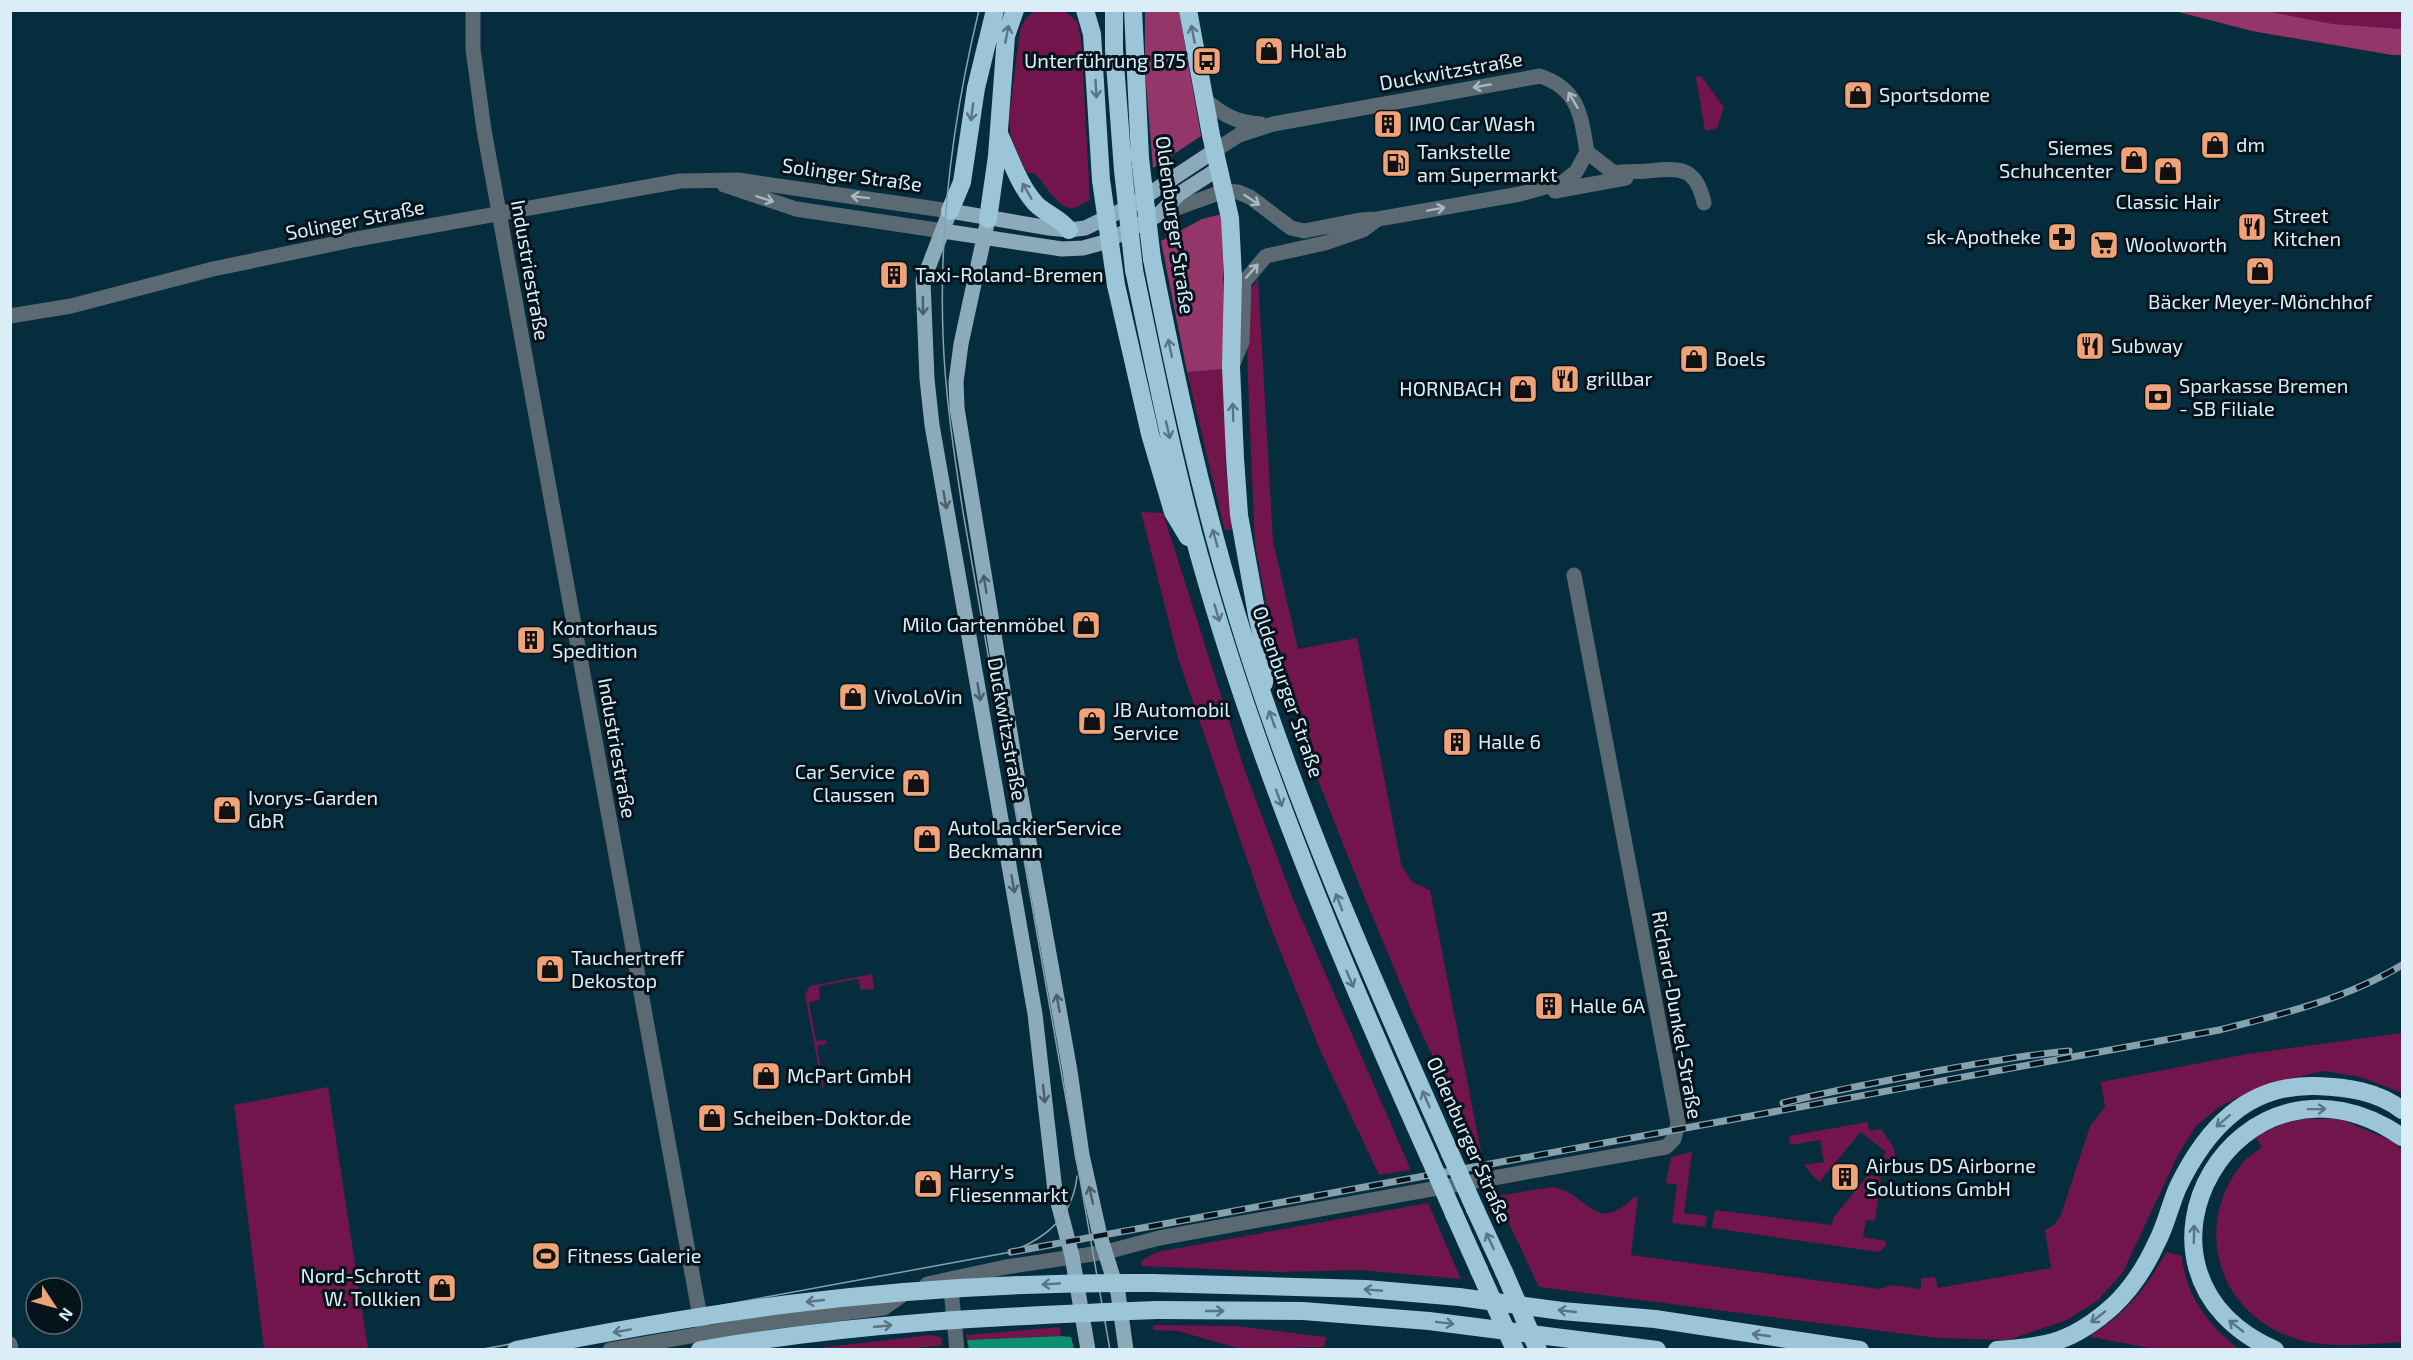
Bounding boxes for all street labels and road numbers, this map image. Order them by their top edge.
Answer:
street label: Duckwitzstraße [1377,46,1524,94]
street label: Oldenburger Straße [1152,134,1200,316]
street label: Solinger Straße [781,152,924,196]
street label: Solinger Straße [283,194,426,244]
street label: Industriestraße [507,198,555,342]
street label: Oldenburger Straße [1248,603,1330,781]
street label: Duckwitzstraße [984,655,1032,802]
street label: Industriestraße [594,676,642,820]
street label: Richard-Dunkel-Straße [1648,909,1708,1121]
street label: Oldenburger Straße [1422,1053,1517,1227]

